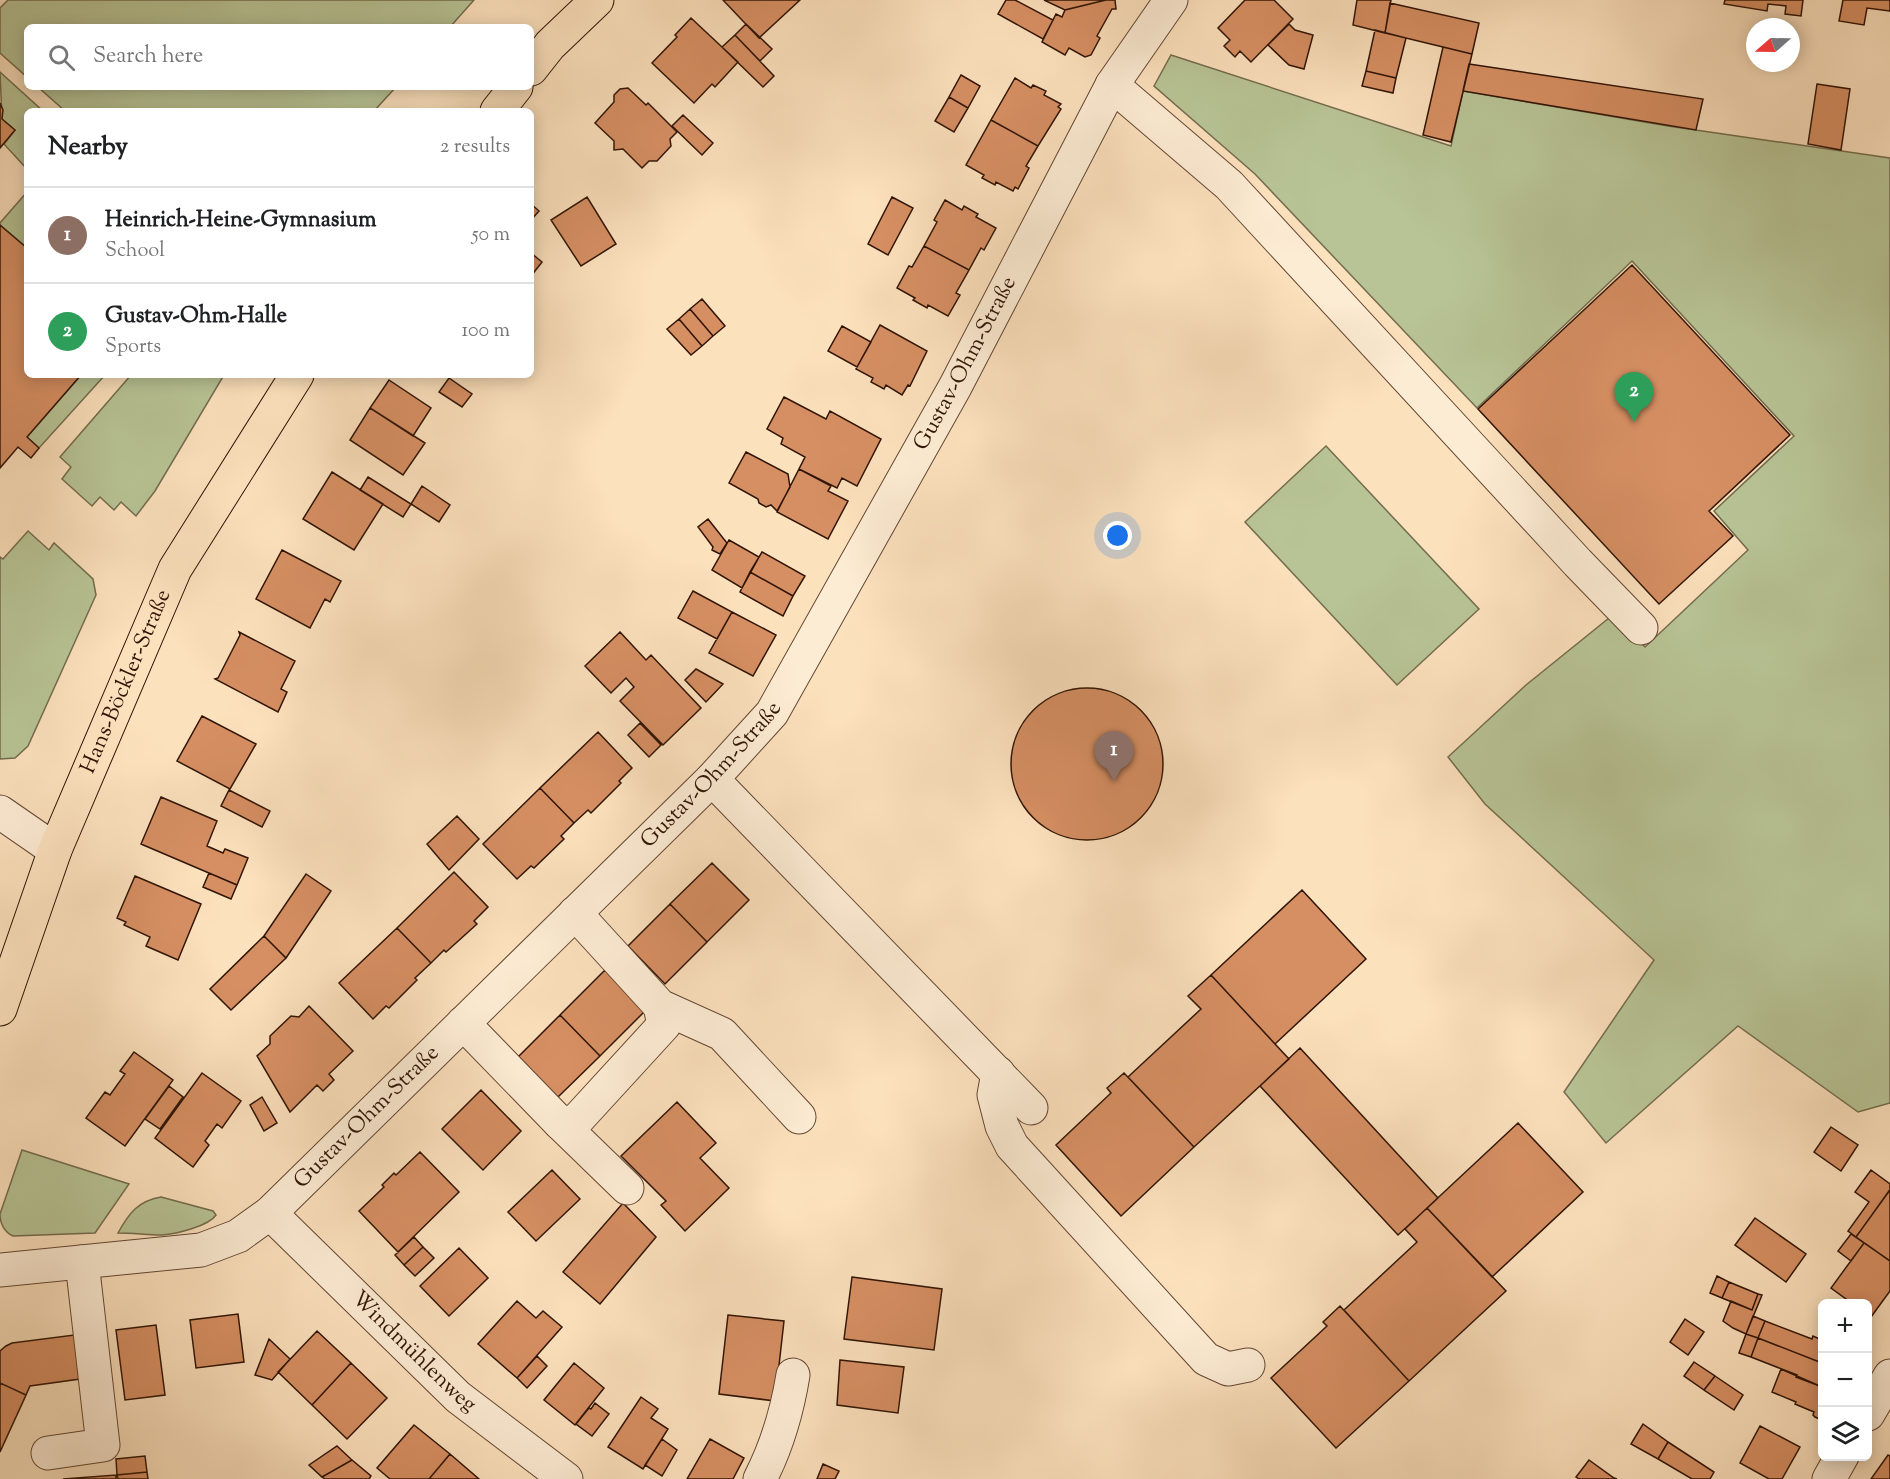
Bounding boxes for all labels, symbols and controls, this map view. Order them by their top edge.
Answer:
north arrow [1746,18,1800,72]
search box [24,24,534,90]
icon: search [45,41,78,74]
text: Search here [93,41,203,73]
text: Nearby [48,129,128,166]
text: 2 results [440,133,510,162]
text: Heinrich-Heine-Gymnasium [105,205,376,237]
text: 1 [64,221,71,250]
text: 50 m [472,221,510,250]
text: School [105,237,165,266]
street label: Gustav-Ohm-Straße [906,271,1026,457]
text: Gustav-Ohm-Halle [105,301,287,333]
text: 2 [63,317,72,346]
text: 100 m [461,317,510,346]
text: Sports [105,333,161,362]
pin: 2 [1614,372,1654,422]
your location [1103,521,1132,550]
street label: Hans-Böckler-Straße [73,585,180,779]
street label: Gustav-Ohm-Straße [634,696,791,856]
pin: 1 [1094,732,1134,781]
street label: Gustav-Ohm-Straße [287,1039,447,1197]
street label: Windmühlenweg [343,1284,483,1421]
map controls [1818,1299,1872,1461]
button: + [1818,1299,1872,1353]
button: − [1818,1353,1872,1407]
button: layers [1818,1407,1872,1461]

